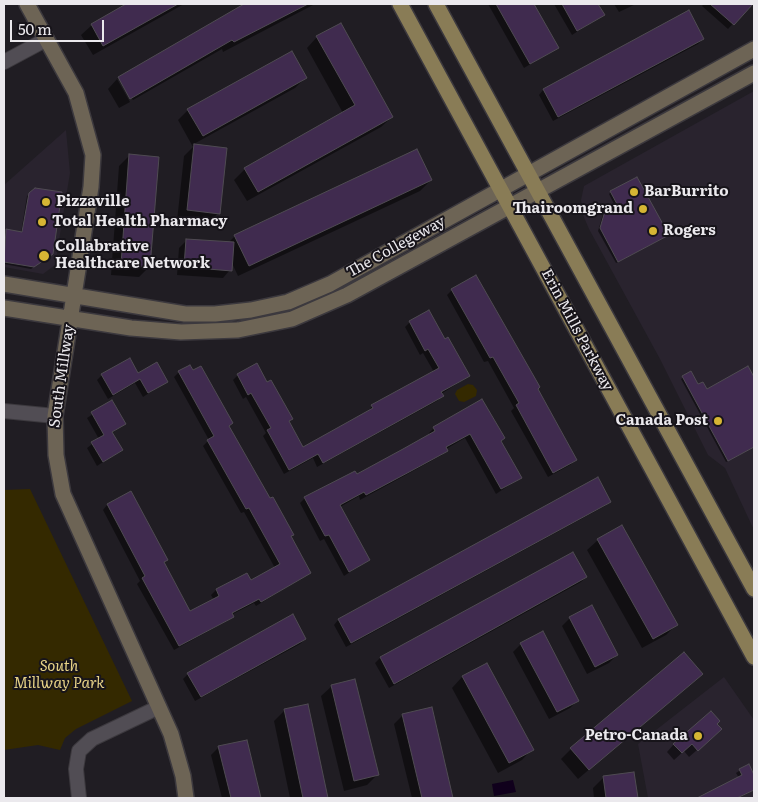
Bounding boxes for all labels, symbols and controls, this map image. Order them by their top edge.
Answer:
scale bar [12,10,106,42]
text: 50 m [18,17,52,40]
place label: BarBurrito [644,183,729,201]
marker: BarBurrito [628,186,640,198]
place label: Pizzaville [56,193,129,211]
marker: Pizzaville [40,196,52,208]
place label: Thairoomgrand [512,200,633,218]
marker: Thairoomgrand [637,203,649,215]
street label: The Collegeway [343,212,449,282]
place label: Total Health Pharmacy [52,213,228,231]
marker: Total Health Pharmacy [36,216,48,228]
place label: Rogers [663,222,716,240]
marker: Rogers [647,225,659,237]
place label: Collabrative Healthcare Network [55,238,210,273]
marker: Collabrative Healthcare Network [37,249,51,263]
street label: Erin Mills Parkway [537,266,617,394]
street label: South Millway [46,323,78,429]
place label: Canada Post [616,412,708,430]
marker: Canada Post [712,415,724,427]
park label: South Millway Park [13,658,105,693]
place label: Petro-Canada [585,727,688,745]
marker: Petro-Canada [692,730,704,742]

